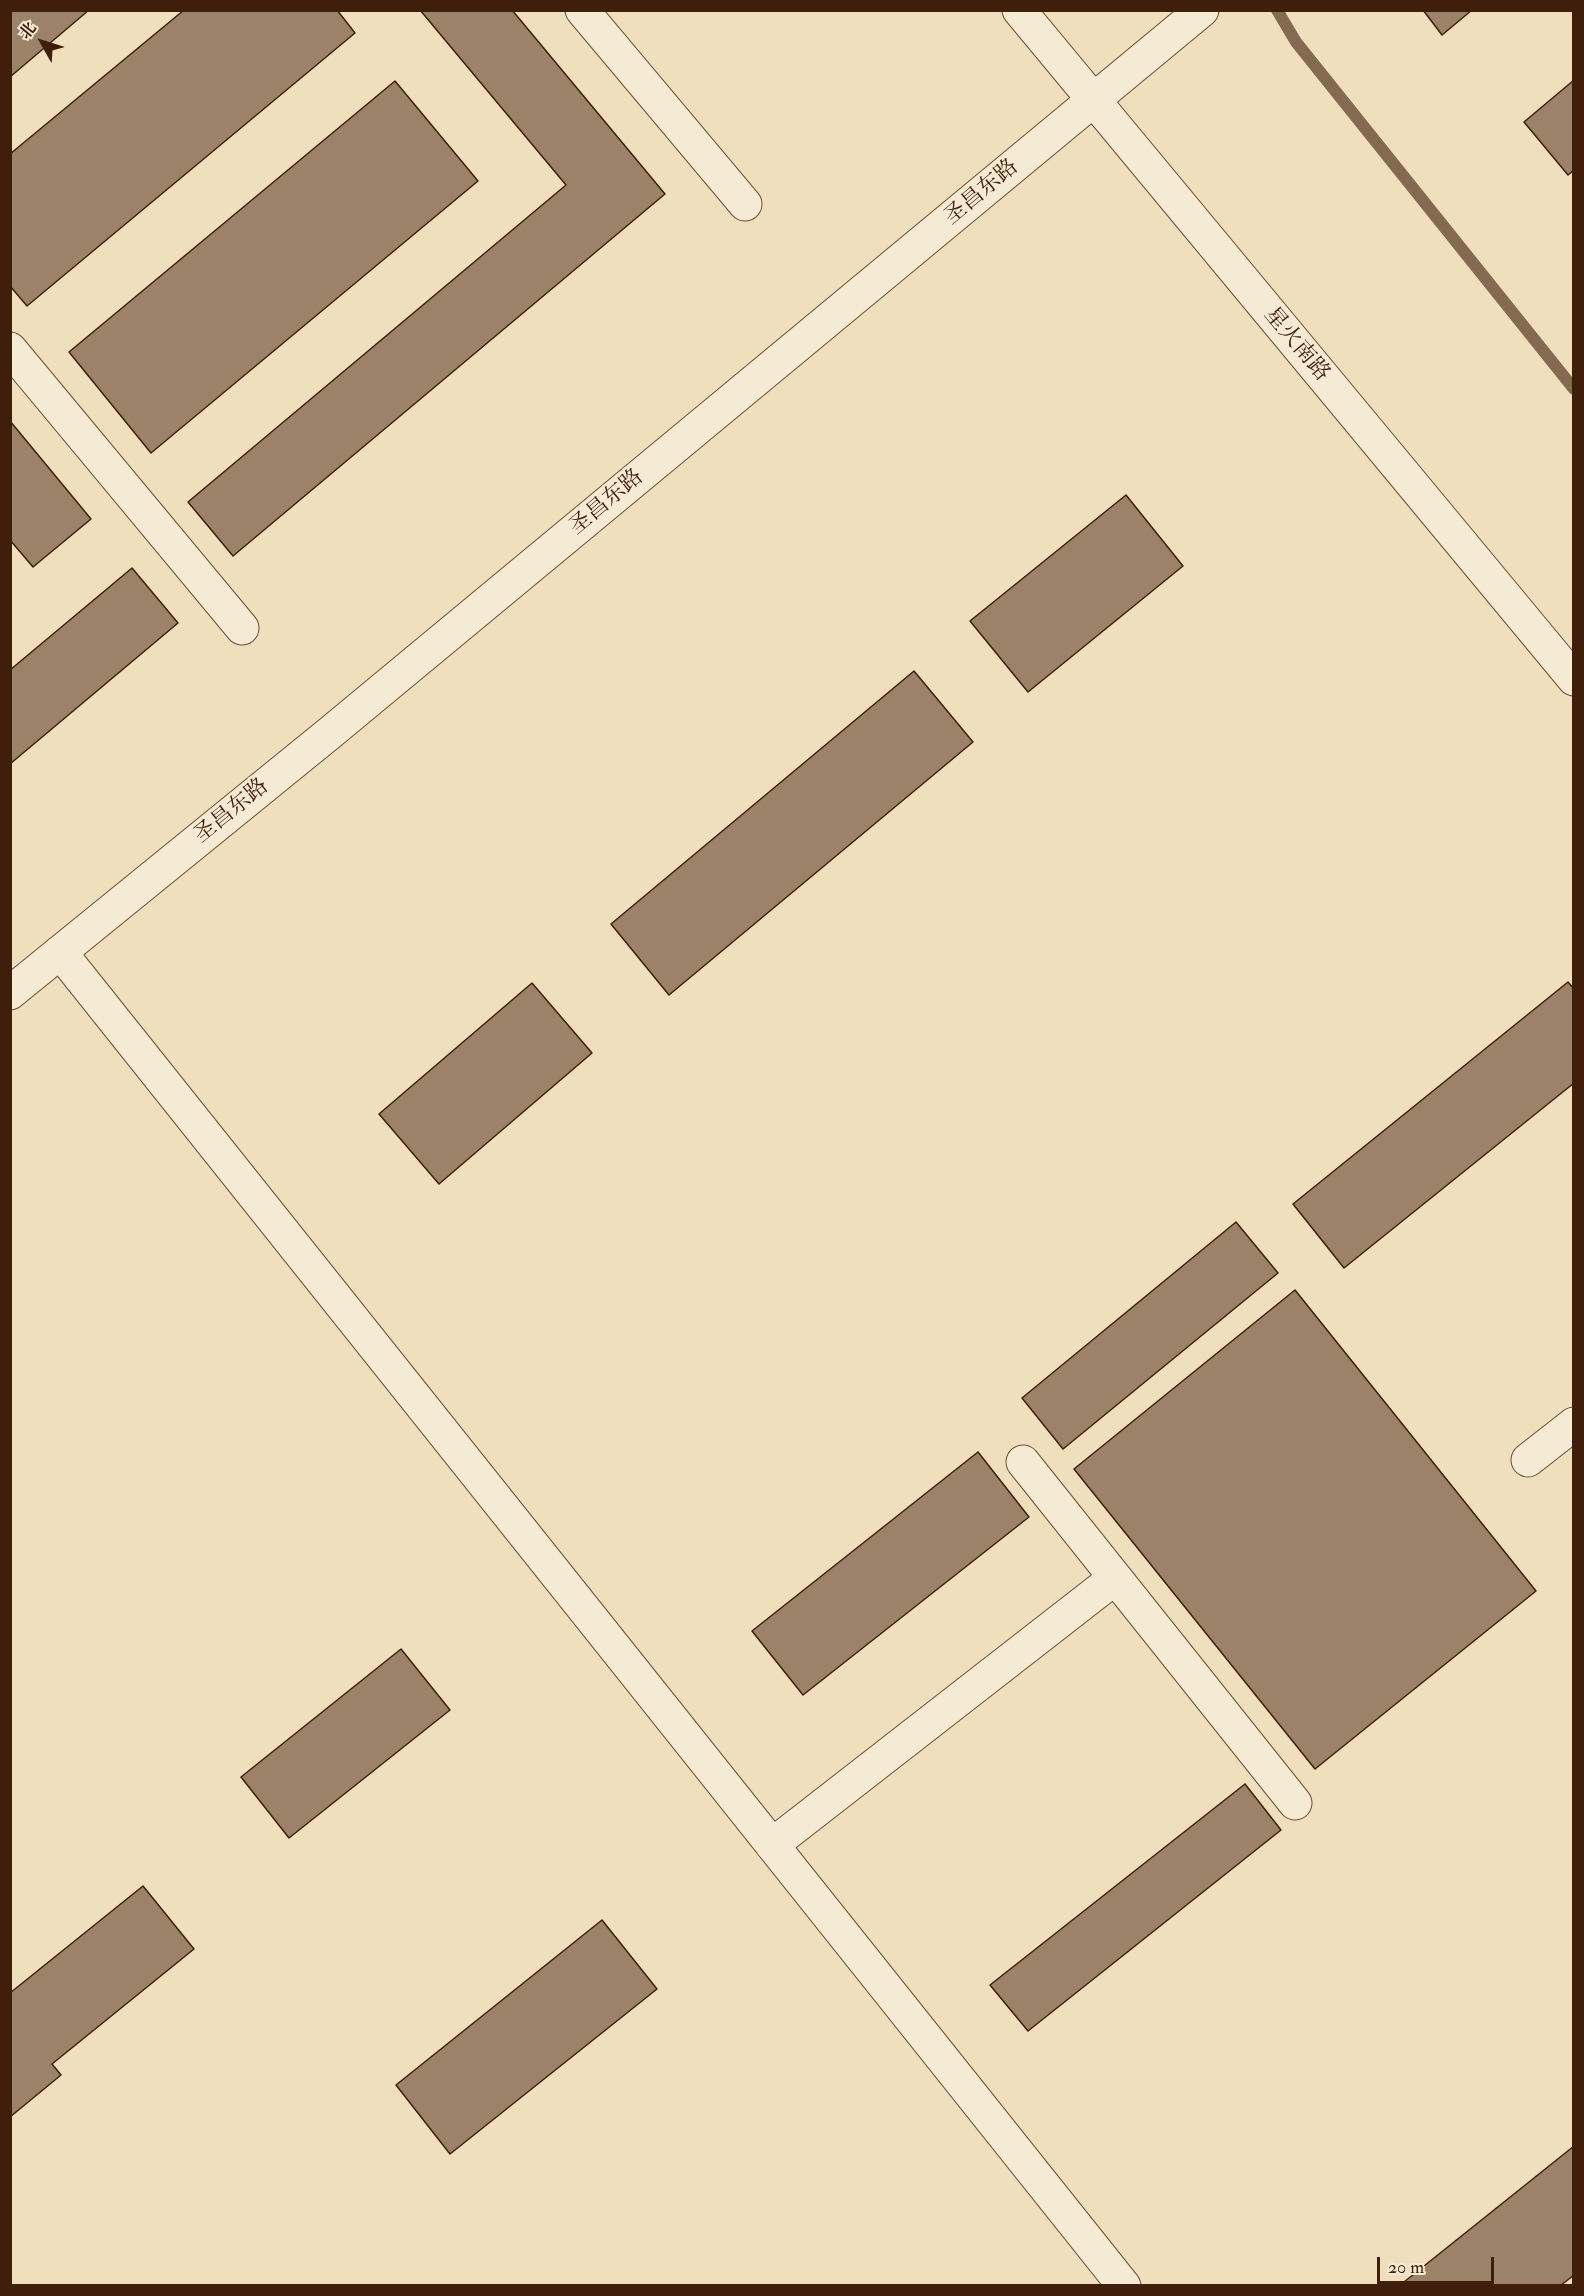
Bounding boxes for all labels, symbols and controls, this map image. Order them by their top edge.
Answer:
north arrow [12,12,72,72]
text: 北 [15,18,41,43]
street label: 圣昌东路 [940,155,1024,231]
street label: 星火南路 [1258,303,1334,387]
street label: 圣昌东路 [565,465,649,541]
street label: 圣昌东路 [189,774,275,850]
scale bar [1380,2245,1497,2283]
text: 20 m [1388,2256,1424,2279]

